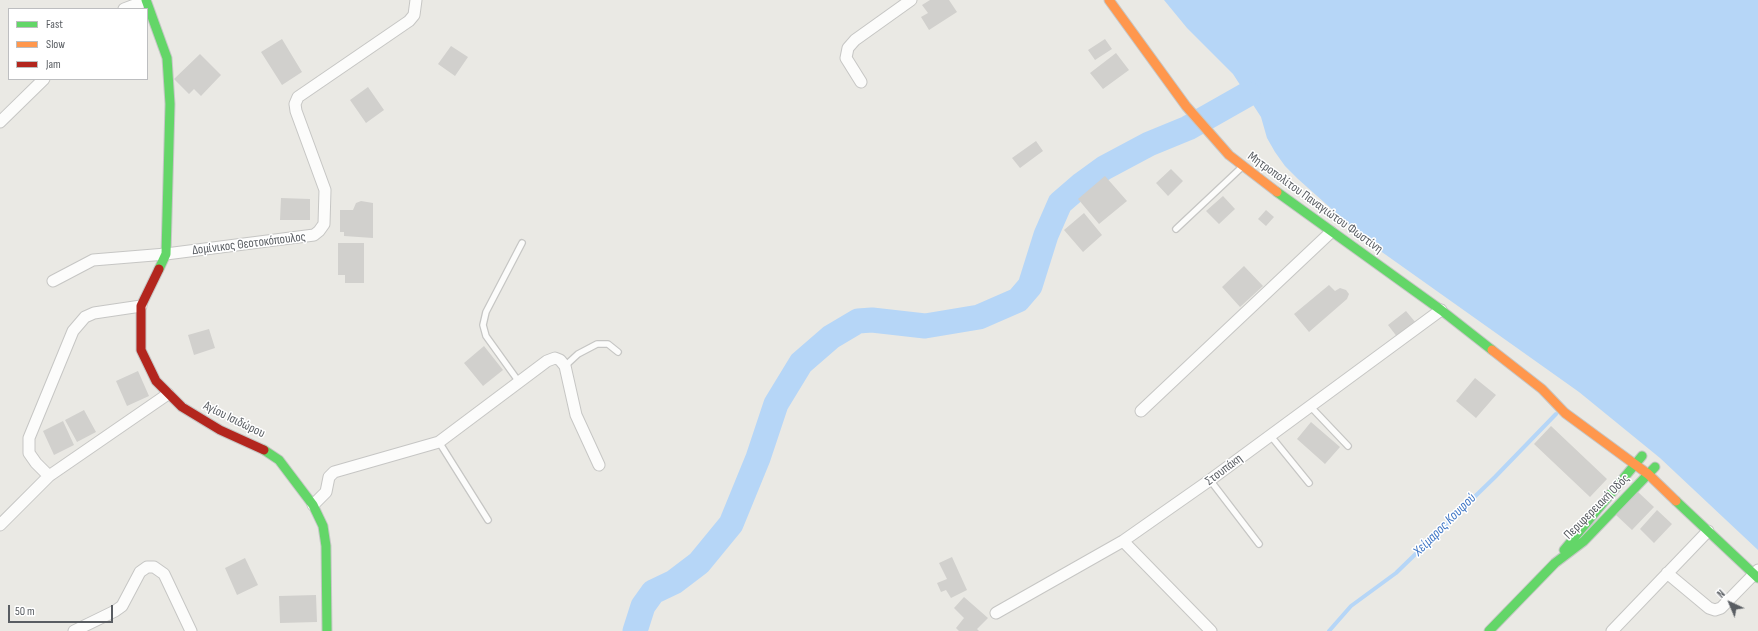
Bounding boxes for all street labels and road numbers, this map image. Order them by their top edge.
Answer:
street label: Μητροπολίτου Παναγιώτου Φωστίνη [1244,149,1386,257]
street label: Δομίνικος Θεοτοκόπουλος [191,229,307,259]
street label: Αγίου Ισιδώρου [200,398,268,442]
street label: Στουπάκη [1202,451,1246,489]
street label: Περιφερειακή Οδός [1561,471,1633,543]

